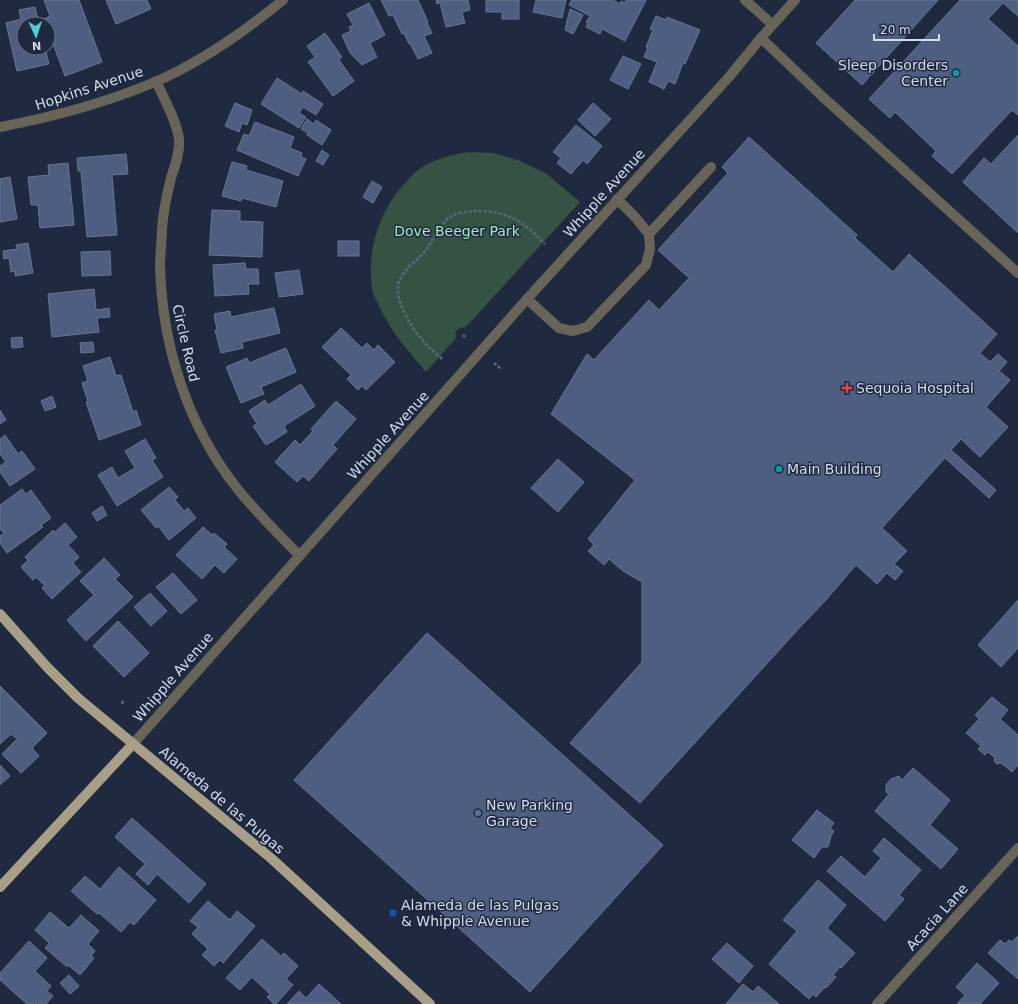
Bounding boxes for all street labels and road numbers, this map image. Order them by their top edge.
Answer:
street label: Hopkins Avenue [33,63,145,113]
street label: Whipple Avenue [560,146,648,240]
street label: Circle Road [169,303,203,383]
street label: Whipple Avenue [344,388,432,482]
street label: Whipple Avenue [130,629,216,725]
street label: Alameda de las Pulgas [156,743,288,857]
street label: Acacia Lane [903,880,971,954]

